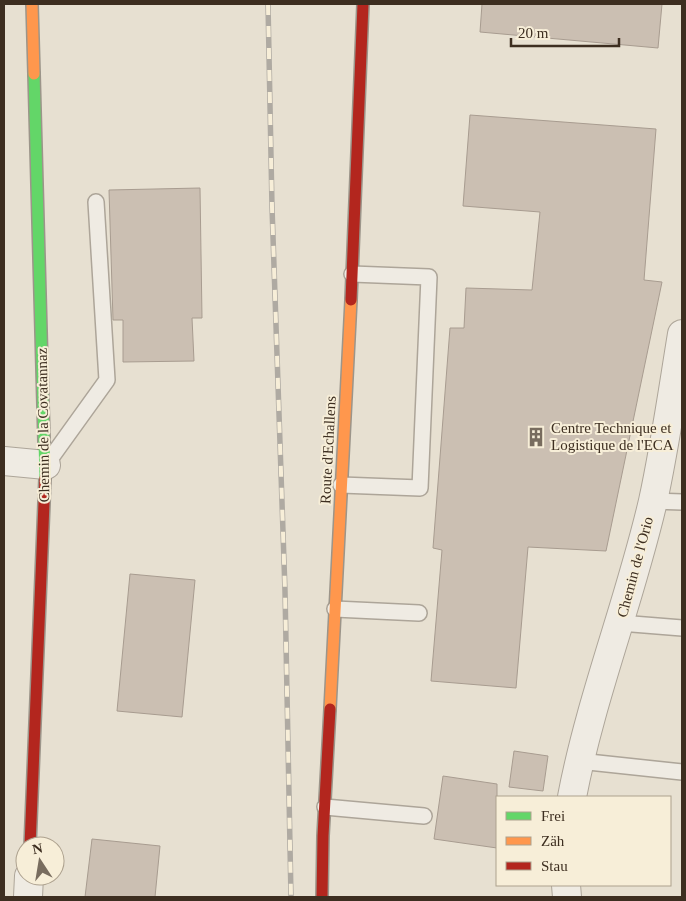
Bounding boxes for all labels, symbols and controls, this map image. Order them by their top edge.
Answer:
scale bar [511,15,618,47]
text: 20 m [518,25,549,41]
street label: Chemin de la Covatannaz [34,347,52,502]
street label: Route d'Echallens [317,395,339,504]
place label: Centre Technique et Logistique de l'ECA [551,420,674,453]
building icon: Centre Technique et Logistique de l'ECA [525,426,547,448]
street label: Chemin de l'Orio [614,515,656,619]
legend [496,796,671,886]
text: Frei [541,808,565,824]
text: Zäh [541,833,565,849]
north arrow [15,836,65,886]
text: N [31,840,44,857]
text: Stau [541,858,568,874]

